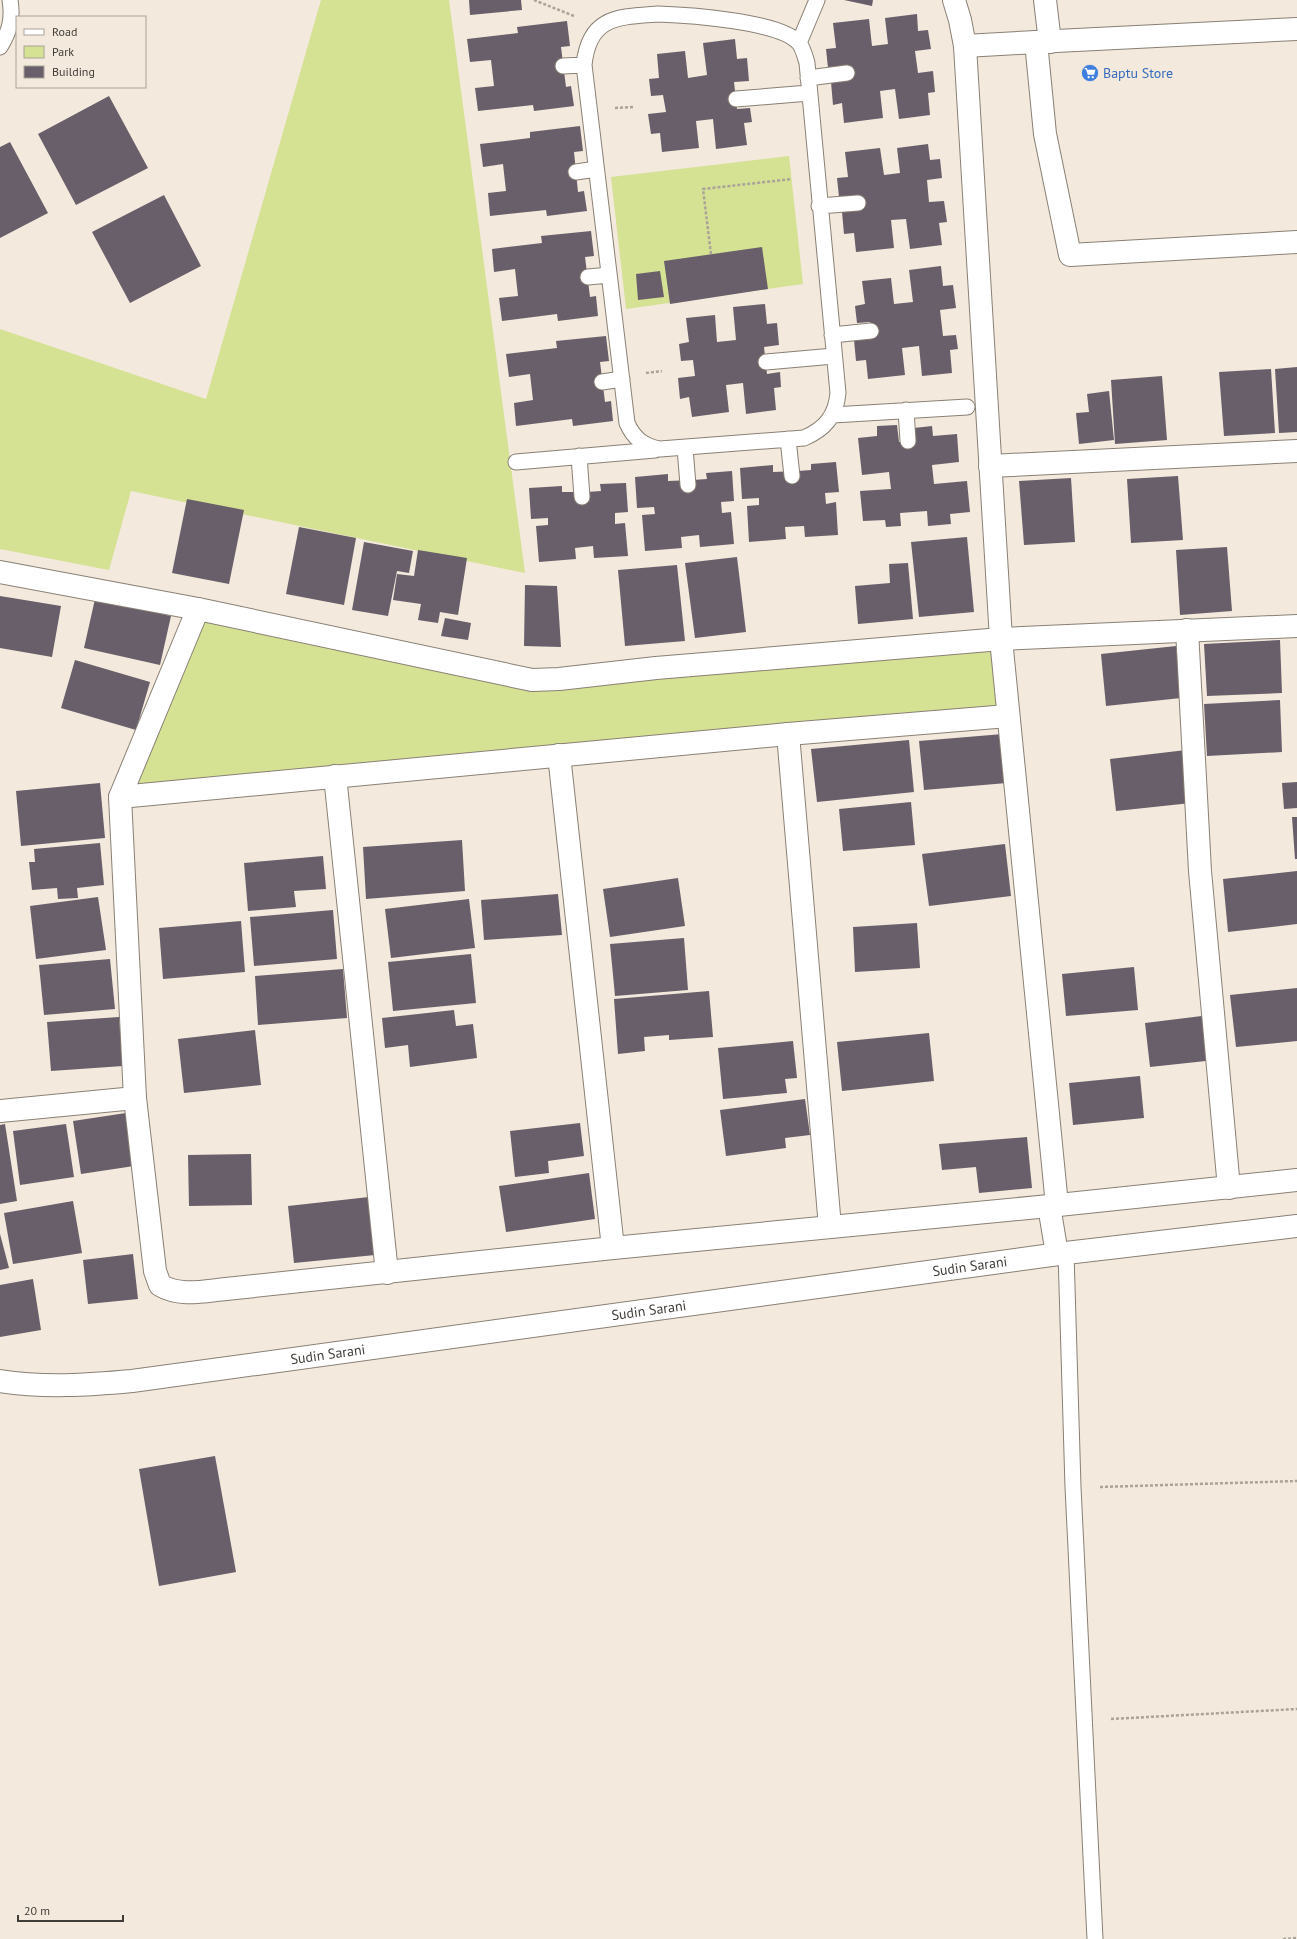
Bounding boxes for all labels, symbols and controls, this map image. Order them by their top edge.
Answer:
legend [16,16,146,88]
text: Road [52,24,77,39]
text: Park [52,44,74,59]
supermarket icon: Baptu Store [1080,63,1100,83]
text: Building [52,64,95,79]
place label: Baptu Store [1103,64,1173,82]
street label: Sudin Sarani [931,1252,1008,1280]
street label: Sudin Sarani [610,1296,687,1324]
street label: Sudin Sarani [289,1340,366,1368]
scale bar [18,1897,123,1923]
text: 20 m [24,1903,50,1918]

